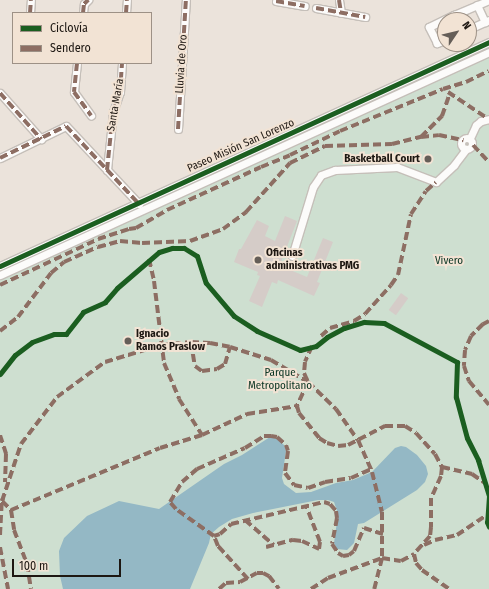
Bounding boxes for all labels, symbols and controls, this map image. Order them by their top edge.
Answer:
legend [12,12,152,64]
north arrow [437,12,477,52]
text: N [459,19,474,32]
text: Ciclovía [50,21,88,35]
street label: Lluvia de Oro [173,34,191,94]
text: Sendero [50,41,91,55]
street label: Santa María [105,78,127,132]
street label: Paseo Misión San Lorenzo [185,116,297,176]
place label: Basketball Court [344,152,420,166]
marker: Basketball Court [423,154,433,164]
place label: Oficinas administrativas PMG [266,247,359,273]
park label: Vivero [435,254,463,268]
marker: Oficinas administrativas PMG [253,255,263,265]
place label: Ignacio Ramos Praslow [136,328,205,354]
marker: Ignacio Ramos Praslow [123,336,133,346]
park label: Parque Metropolitano [248,367,312,393]
scale bar [14,551,123,577]
text: 100 m [19,559,48,573]

